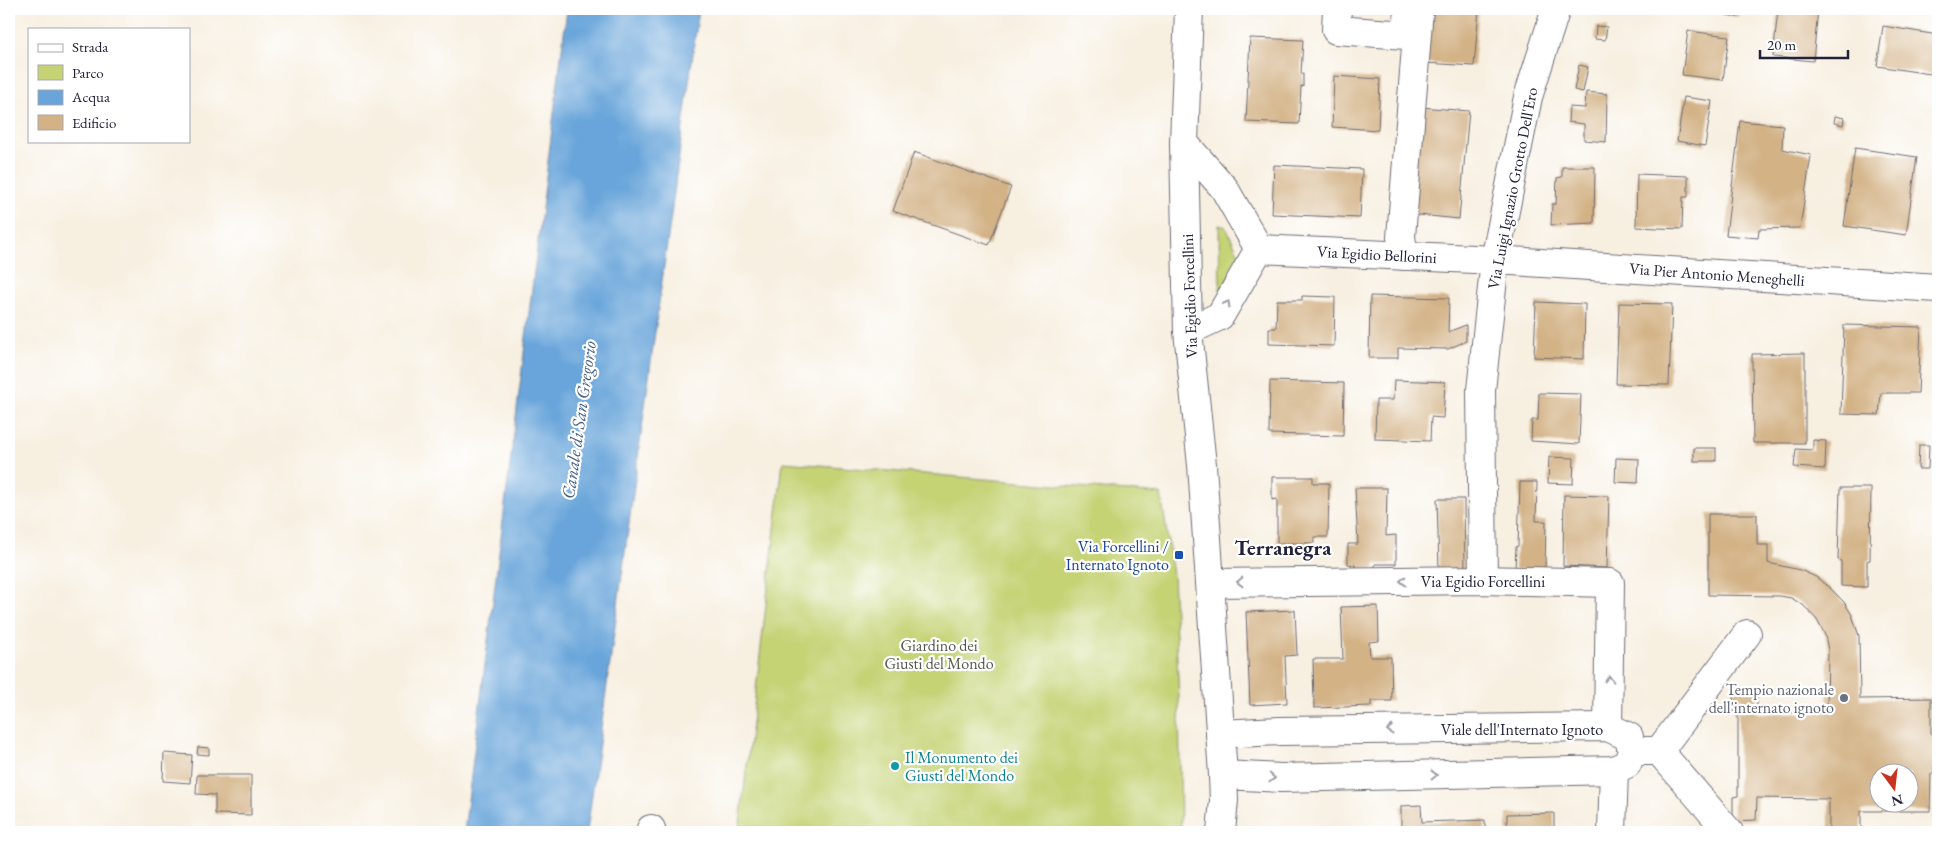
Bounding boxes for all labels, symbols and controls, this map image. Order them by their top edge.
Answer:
legend [28,28,190,142]
scale bar [1760,28,1847,60]
text: 20 m [1767,35,1796,54]
text: Strada [72,37,108,56]
text: Parco [72,63,104,82]
street label: Via Luigi Ignazio Grotto Dell'Ero [1483,85,1542,291]
text: Acqua [71,87,110,106]
text: Edificio [72,113,116,132]
street label: Via Egidio Forcellini [1177,233,1202,358]
street label: Via Egidio Bellorini [1317,241,1437,268]
street label: Via Pier Antonio Meneghelli [1629,258,1805,291]
one-way arrow [1221,301,1231,310]
water label: Canale di San Gregorio [556,339,602,500]
district label: Terranegra [1235,534,1332,561]
place label: Via Forcellini / Internato Ignoto [1066,536,1169,575]
marker: Via Forcellini / Internato Ignoto [1173,549,1185,561]
street label: Via Egidio Forcellini [1421,571,1545,592]
one-way arrow [1399,576,1406,586]
one-way arrow [1236,577,1244,588]
park label: Giardino dei Giusti del Mondo [884,635,994,674]
one-way arrow [1604,674,1614,682]
place label: Tempio nazionale dell'internato ignoto [1709,679,1834,718]
marker: Tempio nazionale dell'internato ignoto [1838,692,1850,704]
street label: Viale dell'Internato Ignoto [1441,719,1603,740]
one-way arrow [1386,725,1394,735]
place label: Il Monumento dei Giusti del Mondo [905,747,1018,786]
marker: Il Monumento dei Giusti del Mondo [889,760,901,772]
north arrow [1870,764,1920,814]
one-way arrow [1431,769,1439,780]
one-way arrow [1268,772,1276,783]
text: N [1889,790,1905,811]

